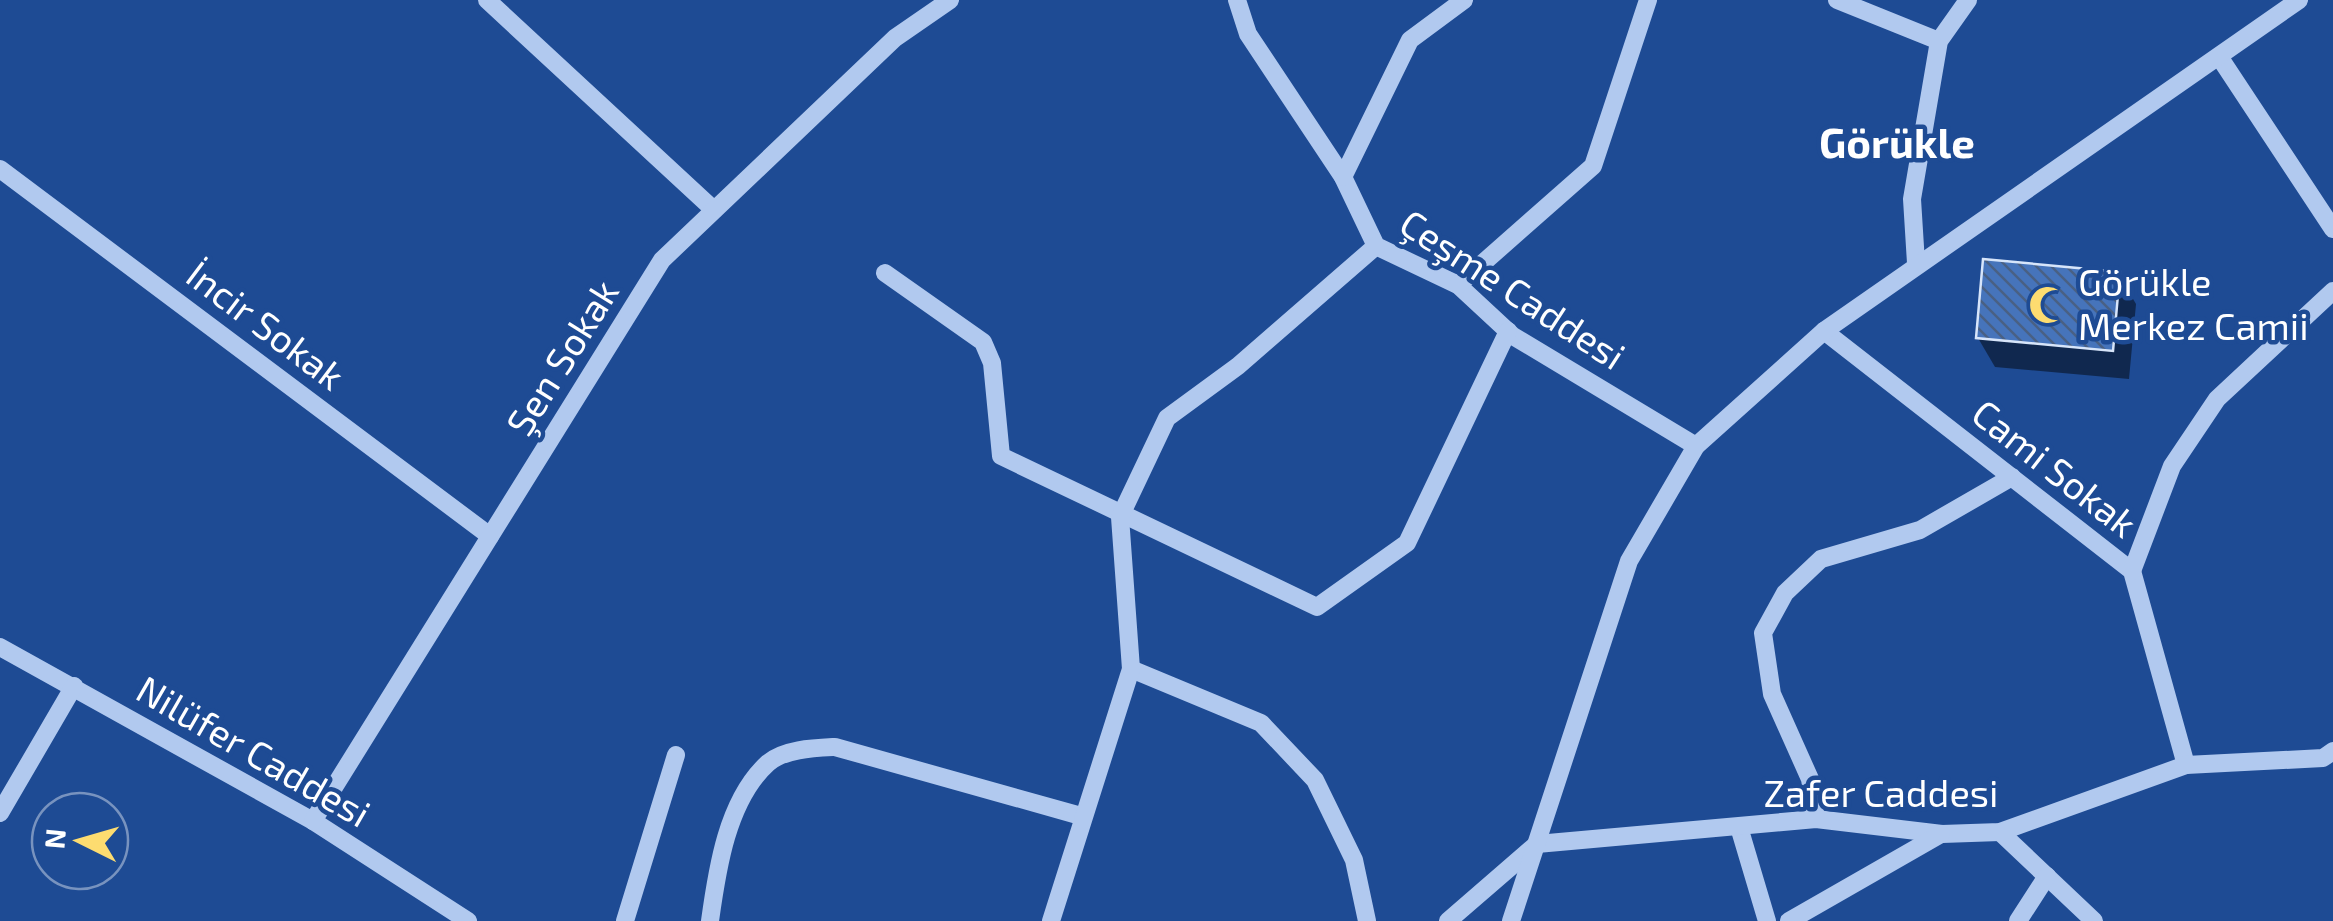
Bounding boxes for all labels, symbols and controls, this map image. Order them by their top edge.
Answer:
district label: Görükle [1819,116,1975,166]
street label: Çeşme Caddesi [1392,199,1634,379]
street label: İncir Sokak [178,250,354,399]
place label: Görükle Merkez Camii [2078,258,2309,348]
street label: Şen Sokak [496,271,628,444]
mosque icon: Görükle Merkez Camii [2027,284,2069,326]
street label: Cami Sokak [1964,389,2147,546]
street label: Nilüfer Caddesi [129,665,379,836]
street label: Zafer Caddesi [1763,769,1999,815]
north arrow [30,791,130,891]
text: N [36,827,72,850]

